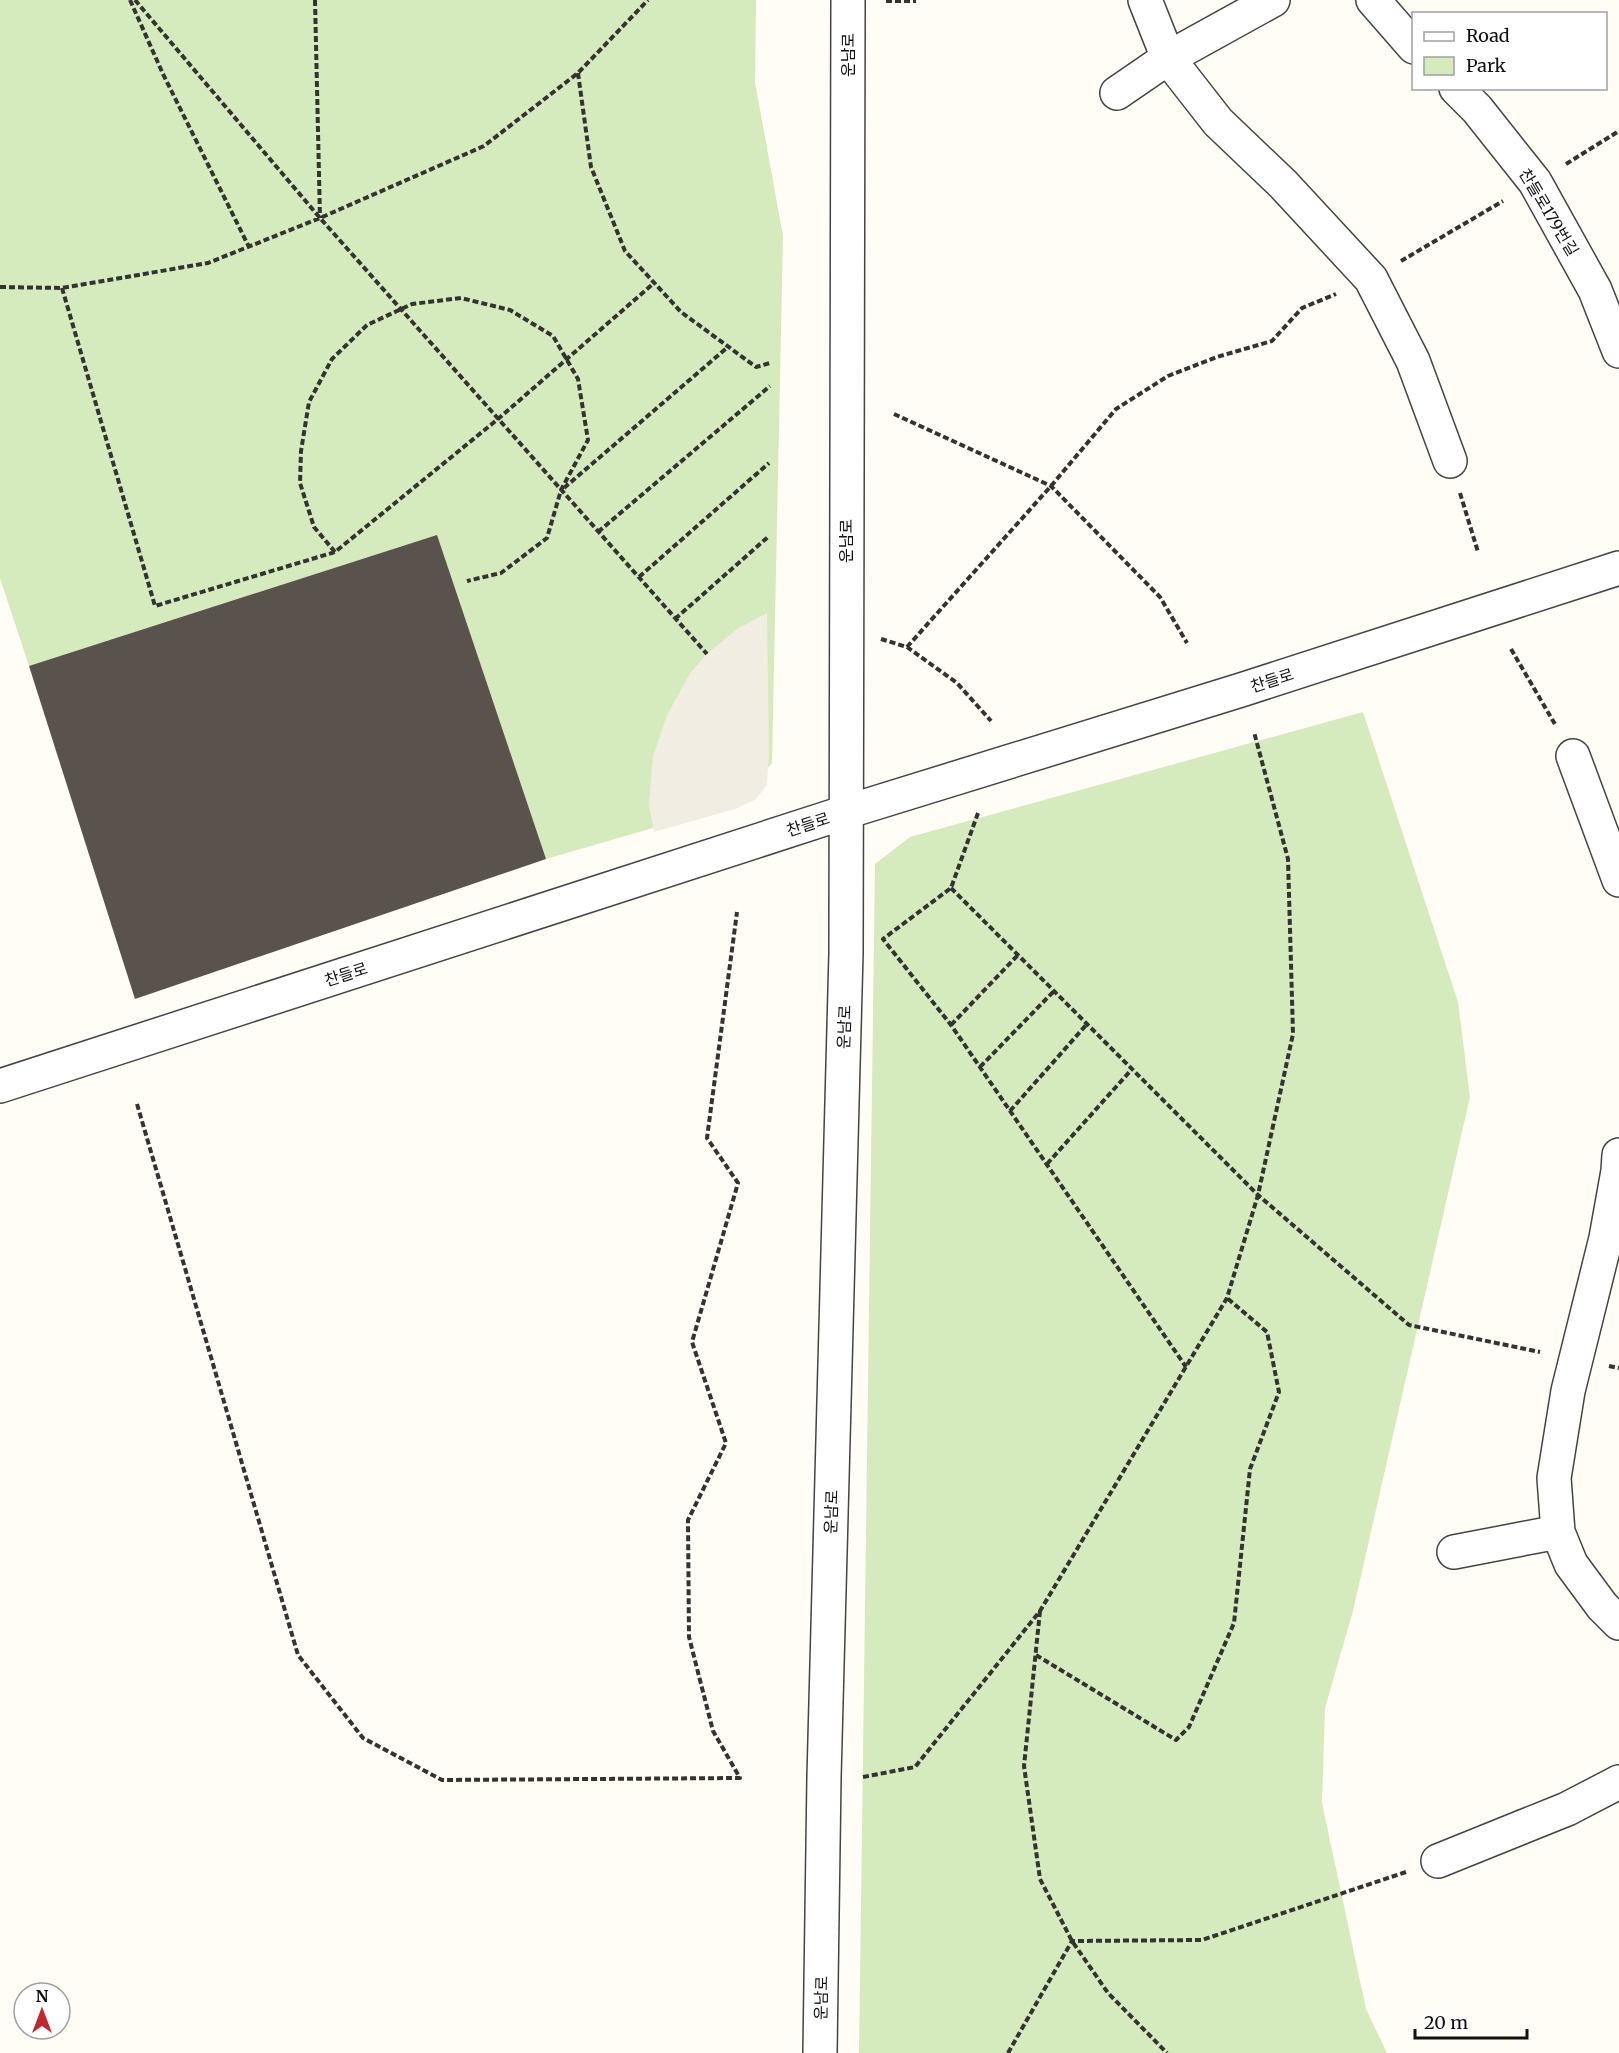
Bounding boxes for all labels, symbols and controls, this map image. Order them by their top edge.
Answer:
legend [1412,12,1607,90]
text: Road [1466,24,1510,47]
street label: 운남로 [838,33,858,77]
text: Park [1466,54,1507,77]
street label: 찬들로179번길 [1515,165,1583,259]
street label: 운남로 [836,519,856,563]
street label: 찬들로 [1248,664,1296,696]
street label: 찬들로 [784,808,832,840]
street label: 찬들로 [322,958,370,990]
street label: 운남로 [833,1004,855,1049]
street label: 운남로 [820,1489,842,1534]
street label: 운남로 [811,1975,831,2020]
north arrow [12,1981,72,2041]
text: N [36,1986,49,2006]
scale bar [1415,2002,1528,2040]
text: 20 m [1424,2011,1468,2034]

